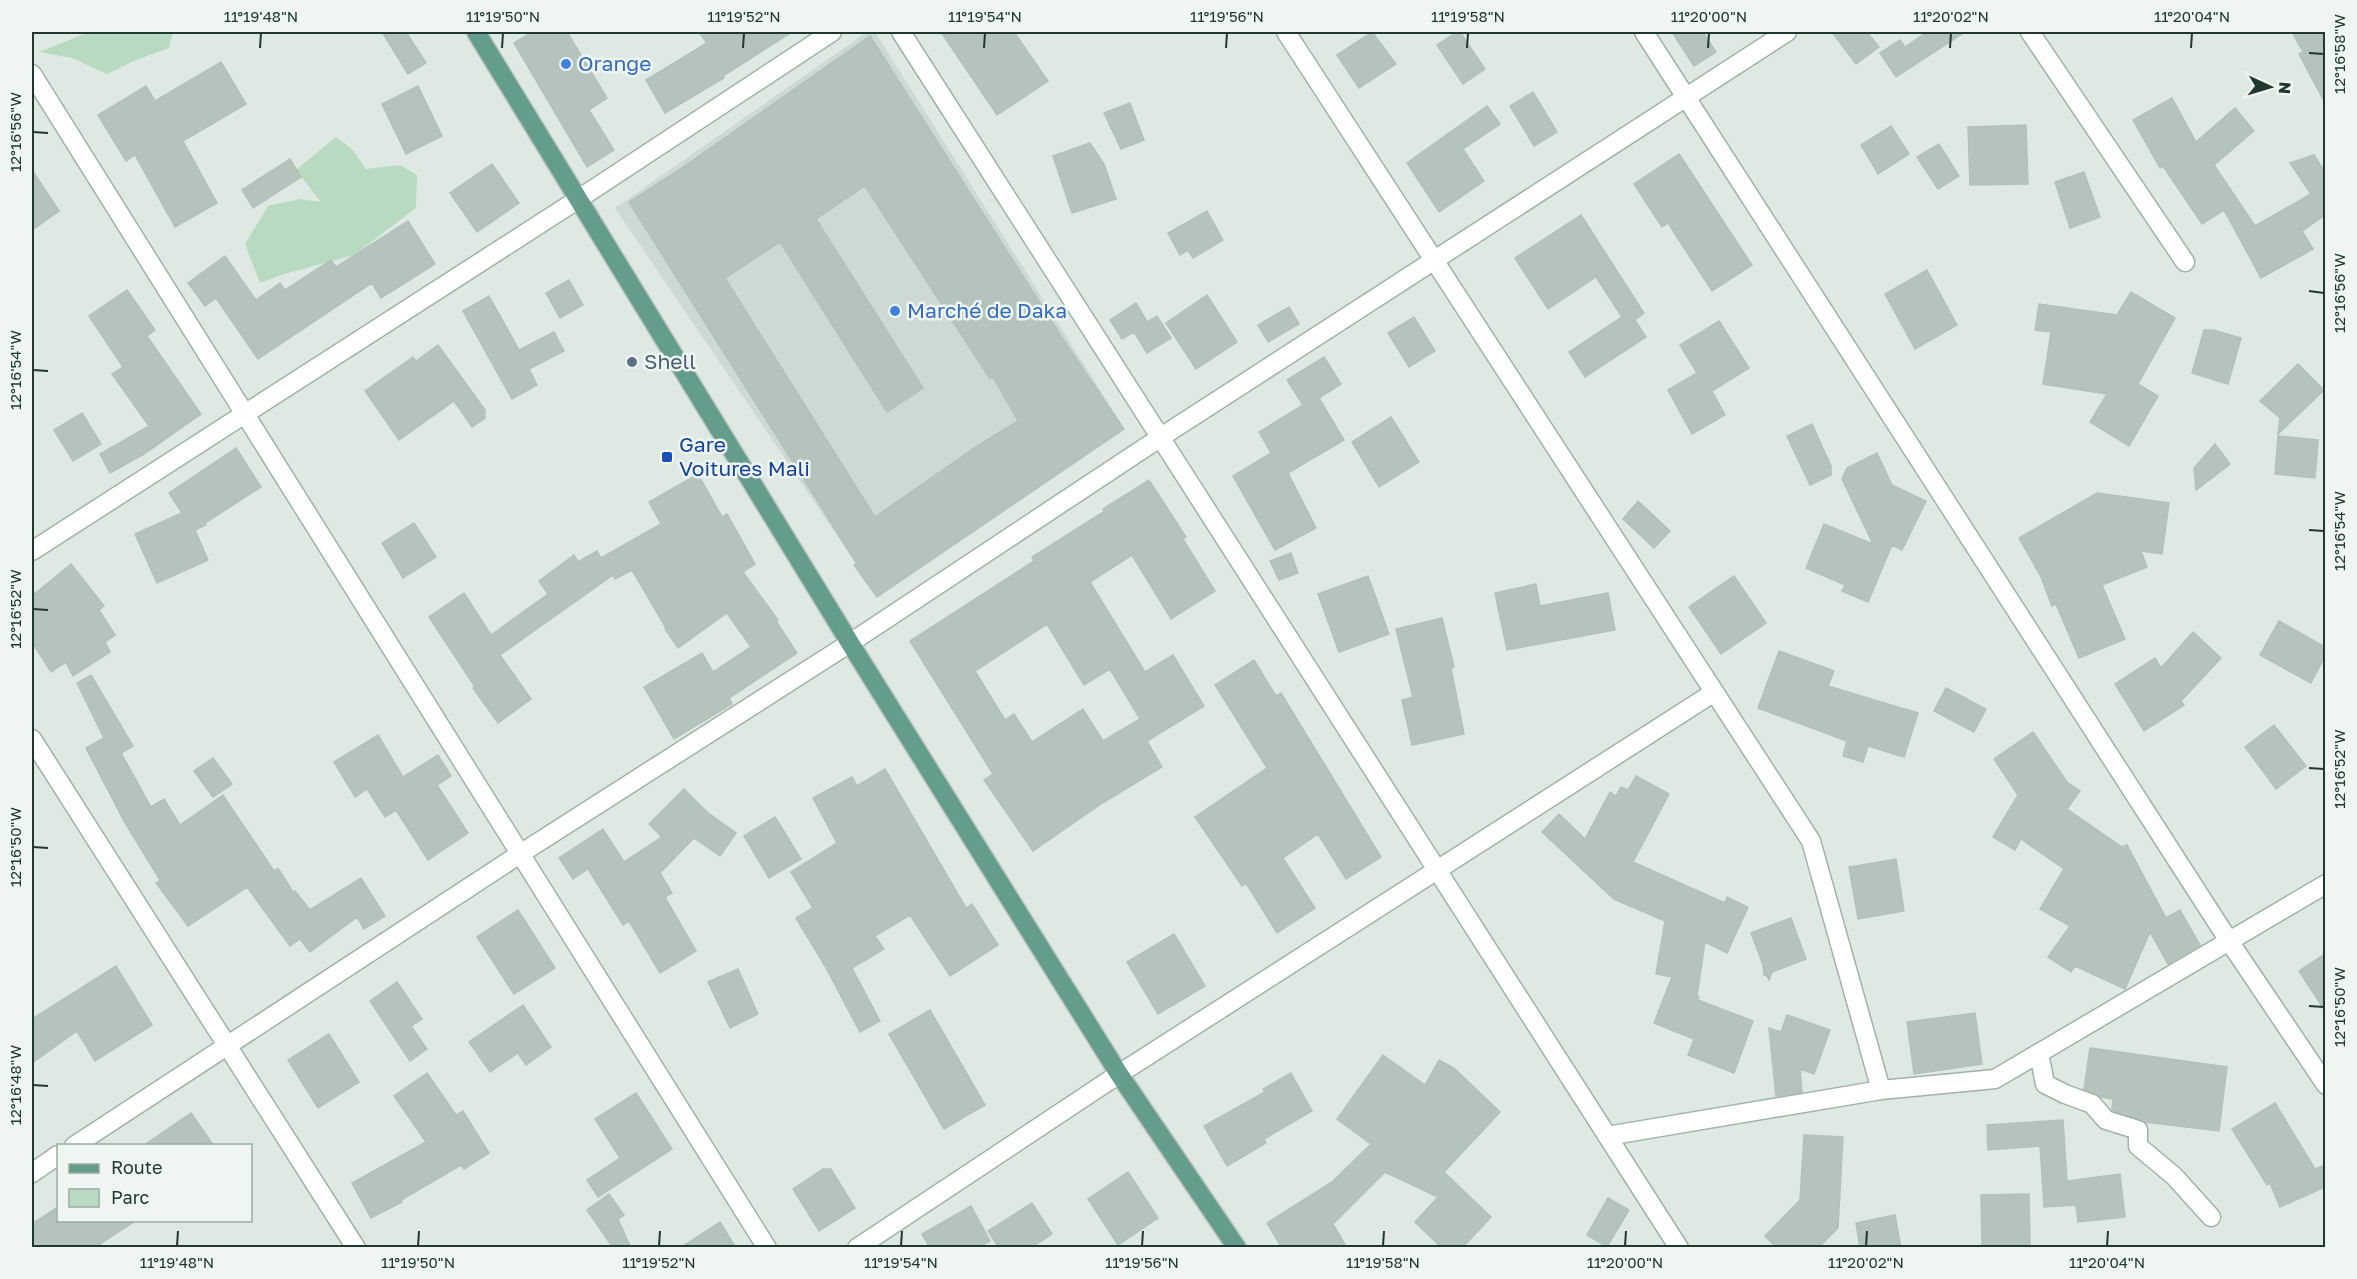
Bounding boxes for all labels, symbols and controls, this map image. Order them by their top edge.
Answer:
text: 11°19'48"N [224,7,298,25]
text: 11°19'50"N [466,7,540,25]
text: 11°19'52"N [707,7,781,25]
text: 11°19'54"N [948,7,1022,25]
text: 11°19'56"N [1190,7,1264,25]
text: 11°19'58"N [1431,7,1505,25]
text: 11°20'00"N [1671,7,1747,25]
text: 11°20'02"N [1913,7,1989,25]
text: 11°20'04"N [2154,7,2230,25]
text: 12°16'58"W [2330,14,2348,94]
place label: Orange [578,50,651,76]
marker: Orange [559,57,573,71]
north arrow [2240,57,2300,117]
text: N [2275,81,2295,95]
text: 12°16'56"W [6,92,24,172]
text: 12°16'56"W [2330,253,2348,333]
place label: Marché de Daka [907,297,1067,323]
marker: Marché de Daka [888,304,902,318]
text: 12°16'54"W [6,330,24,410]
place label: Shell [644,348,696,374]
marker: Shell [625,355,639,369]
place label: Gare Voitures Mali [679,431,810,481]
marker: Gare Voitures Mali [660,450,674,464]
text: 12°16'54"W [2330,491,2348,571]
text: 12°16'52"W [6,569,24,649]
text: 12°16'52"W [2330,729,2348,809]
text: 12°16'50"W [6,807,24,887]
text: 12°16'50"W [2330,967,2348,1047]
text: 12°16'48"W [6,1045,24,1125]
legend [57,1144,252,1222]
text: Route [111,1156,162,1178]
text: Parc [111,1186,150,1208]
text: 11°19'48"N [140,1253,214,1271]
text: 11°19'50"N [381,1253,455,1271]
text: 11°19'52"N [622,1253,696,1271]
text: 11°19'54"N [864,1253,938,1271]
text: 11°19'56"N [1105,1253,1179,1271]
text: 11°19'58"N [1346,1253,1420,1271]
text: 11°20'00"N [1587,1253,1663,1271]
text: 11°20'02"N [1828,1253,1904,1271]
text: 11°20'04"N [2069,1253,2145,1271]

